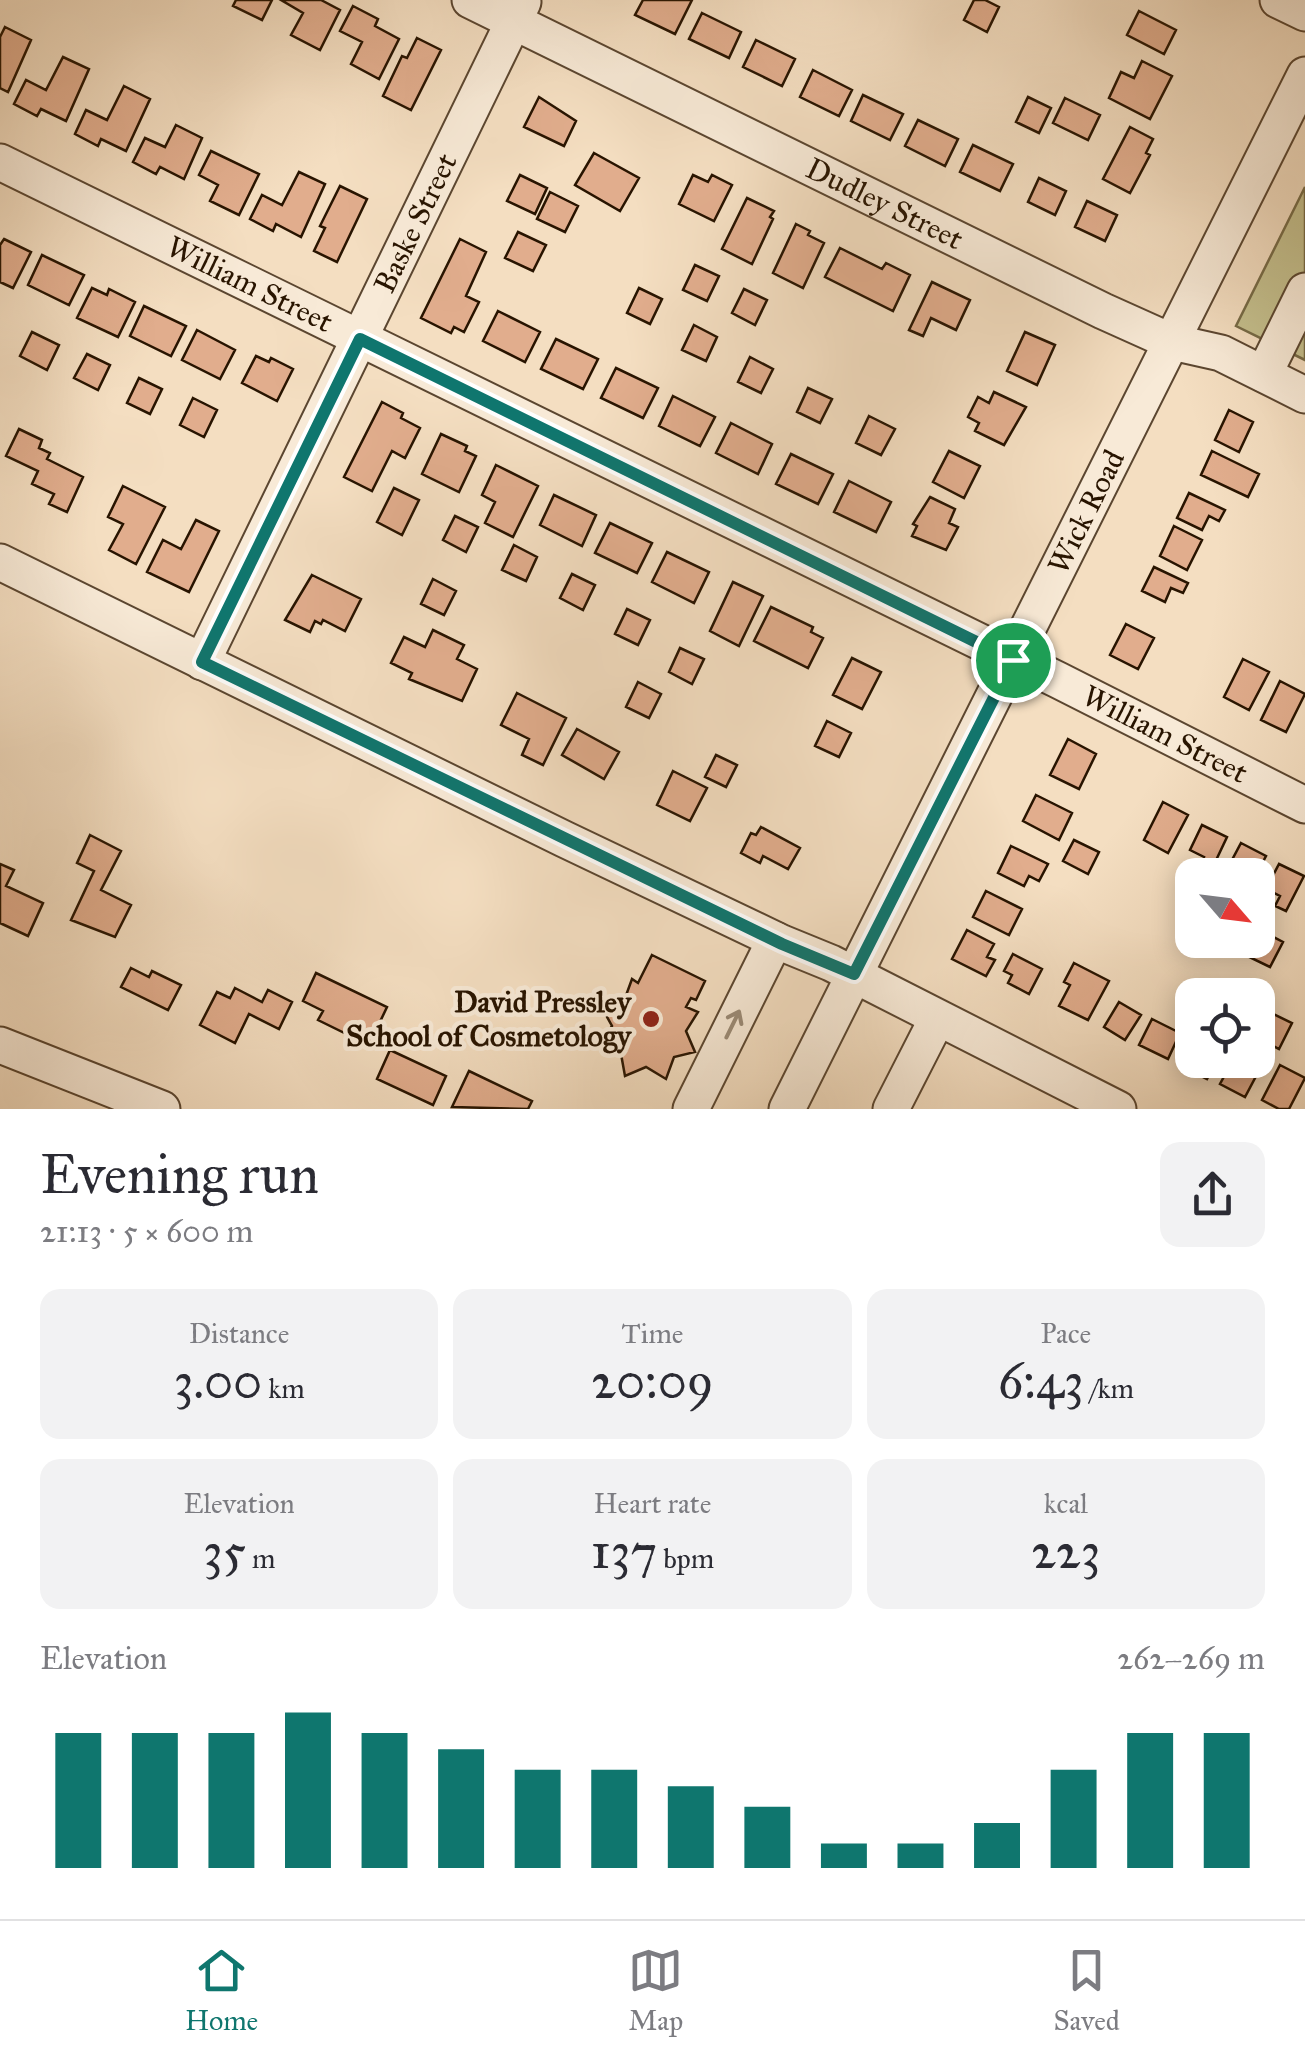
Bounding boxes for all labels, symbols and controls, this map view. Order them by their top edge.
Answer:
street label: Baske Street [366,147,465,299]
street label: Dudley Street [800,150,969,258]
street label: William Street [161,228,339,340]
street label: Wick Road [1040,444,1132,580]
pin [971,618,1056,703]
icon: arrive [986,633,1041,688]
street label: William Street [1077,677,1254,791]
north arrow [1175,858,1275,958]
map controls [1175,858,1275,1078]
button: locate [1175,978,1275,1078]
place label: David Pressley School of Cosmetology [346,984,632,1054]
marker: David Pressley School of Cosmetology [640,1008,662,1030]
one-way arrow [724,1010,743,1040]
text: Evening run [40,1141,319,1208]
button: share [1160,1142,1265,1247]
text: 21:13 · 5 × 600 m [40,1212,253,1251]
text: Distance [189,1316,289,1351]
text: Time [621,1316,683,1351]
text: Pace [1040,1316,1091,1351]
text: 3.00 [174,1351,262,1412]
text: 20:09 [591,1351,714,1412]
text: 6:43 [998,1351,1084,1412]
text: km [262,1371,305,1406]
text: /km [1084,1371,1134,1406]
text: Elevation [184,1486,295,1521]
text: Heart rate [594,1486,711,1521]
text: kcal [1044,1486,1088,1521]
text: 35 [203,1521,246,1582]
text: 137 [591,1521,657,1582]
text: 223 [1031,1521,1100,1582]
text: m [246,1541,276,1576]
text: bpm [657,1541,714,1576]
text: Elevation [40,1639,167,1678]
text: 262–269 m [1117,1639,1265,1678]
tab: Home [185,1943,258,2038]
tab: Map [628,1943,683,2038]
tab: Saved [1053,1943,1120,2038]

